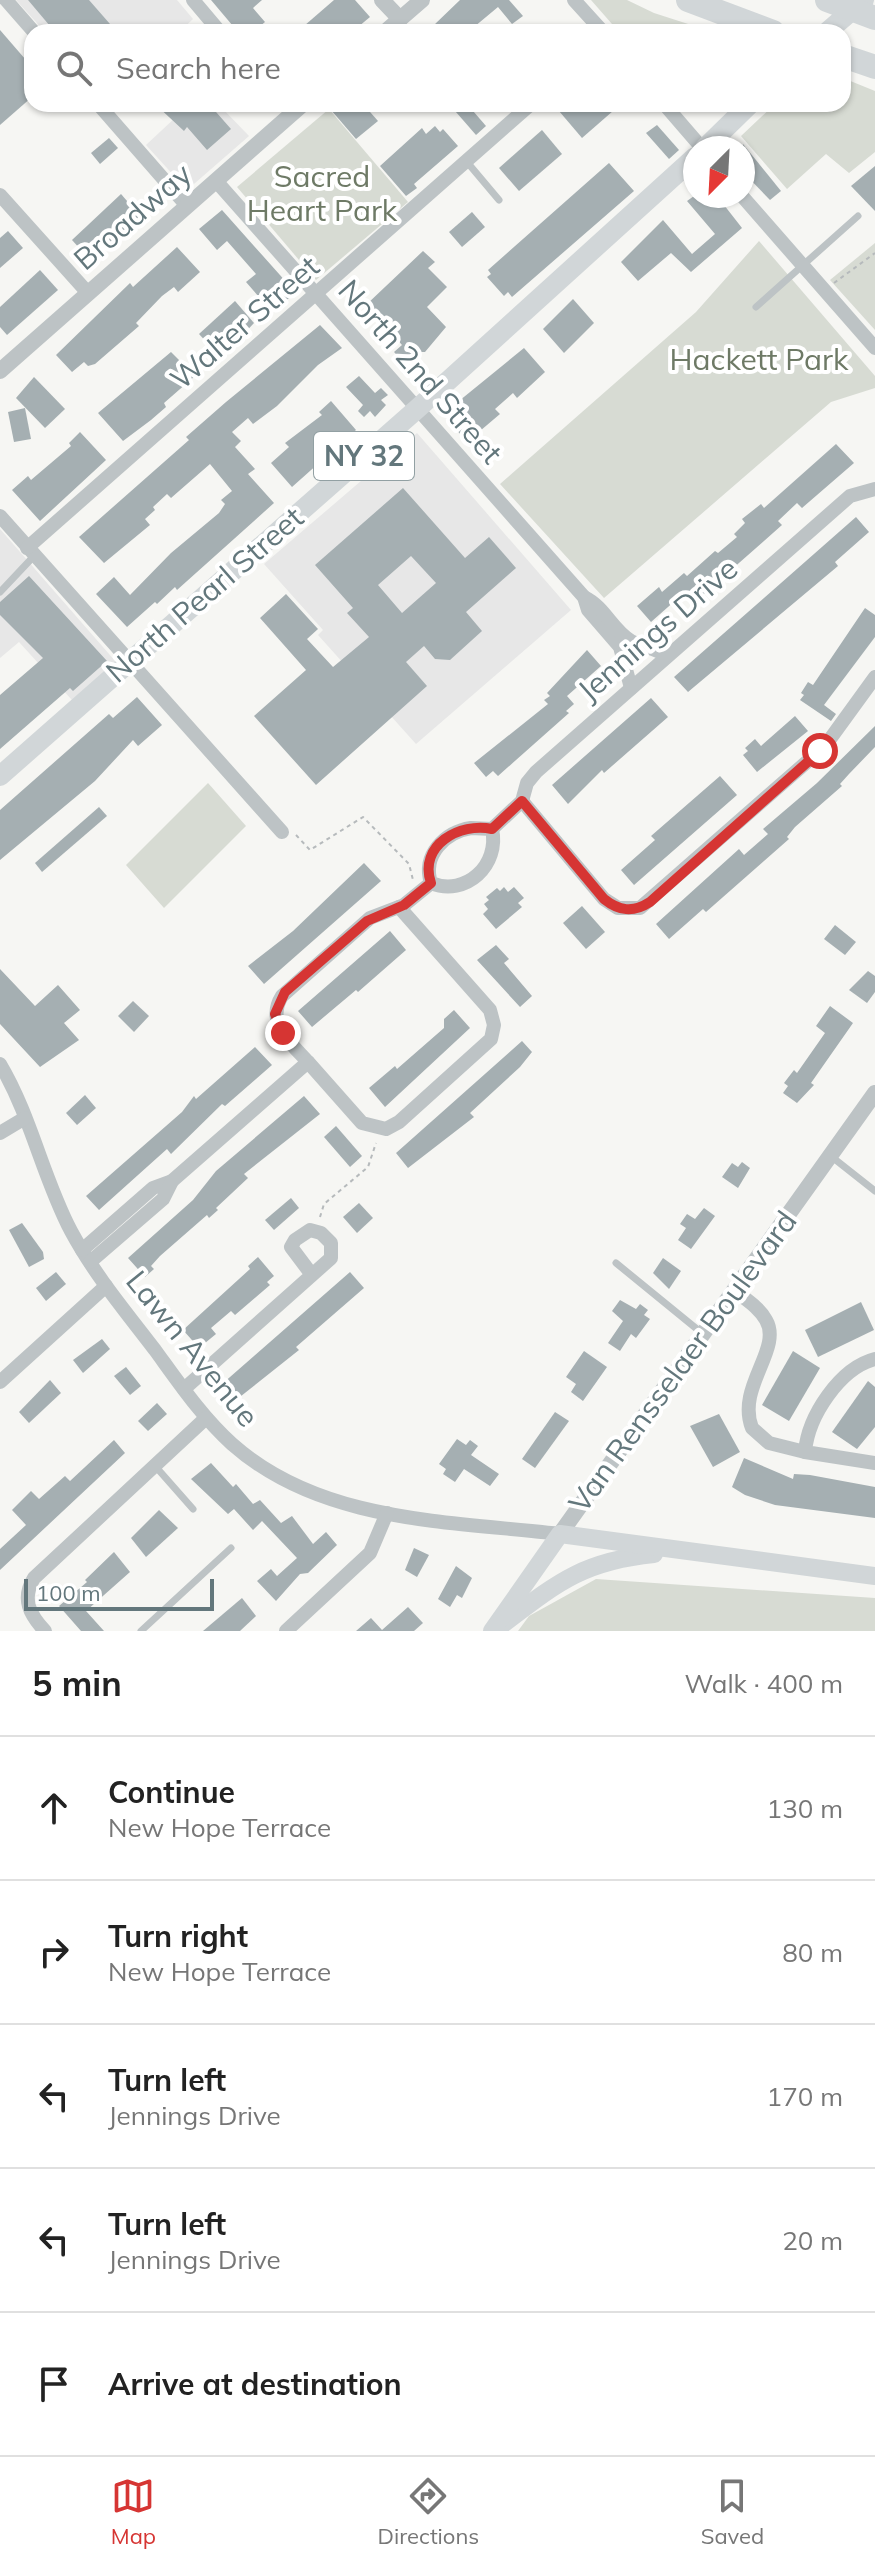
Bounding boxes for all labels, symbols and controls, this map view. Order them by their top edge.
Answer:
search box [24,24,851,112]
icon: search [52,46,96,90]
text: Search here [116,49,281,87]
north arrow [683,136,755,208]
street label: Broadway [66,155,199,278]
park label: Sacred Heart Park [247,157,398,229]
street label: Walter Street [162,247,327,397]
street label: North 2nd Street [330,272,511,471]
park label: Hackett Park [670,340,849,378]
road number: NY 32 [314,432,414,480]
street label: North Pearl Street [98,498,311,690]
street label: Jennings Drive [570,550,745,709]
route start [802,733,838,769]
route end [265,1015,301,1051]
street label: Van Rensselaer Boulevard [560,1203,804,1520]
street label: Lawn Avenue [118,1263,267,1434]
scale bar [24,1575,214,1611]
text: 100 m [36,1579,101,1607]
text: 5 min [32,1662,122,1705]
text: Walk · 400 m [684,1667,843,1700]
text: Continue [108,1773,235,1811]
icon: ahead [32,1786,76,1830]
text: 130 m [767,1792,843,1825]
text: New Hope Terrace [108,1811,331,1844]
text: Turn right [108,1917,248,1955]
icon: right [32,1930,76,1974]
text: 80 m [782,1936,843,1969]
text: New Hope Terrace [108,1955,331,1988]
text: Turn left [108,2061,226,2099]
icon: left [32,2074,76,2118]
text: 170 m [767,2080,843,2113]
text: Jennings Drive [108,2099,281,2132]
text: Turn left [108,2205,226,2243]
icon: left [32,2218,76,2262]
text: 20 m [782,2224,843,2257]
text: Jennings Drive [108,2243,281,2276]
icon: arrive [32,2362,76,2406]
text: Arrive at destination [108,2365,402,2403]
tab: Map [111,2474,156,2550]
tab: Directions [378,2474,479,2550]
tab: Saved [701,2474,764,2550]

